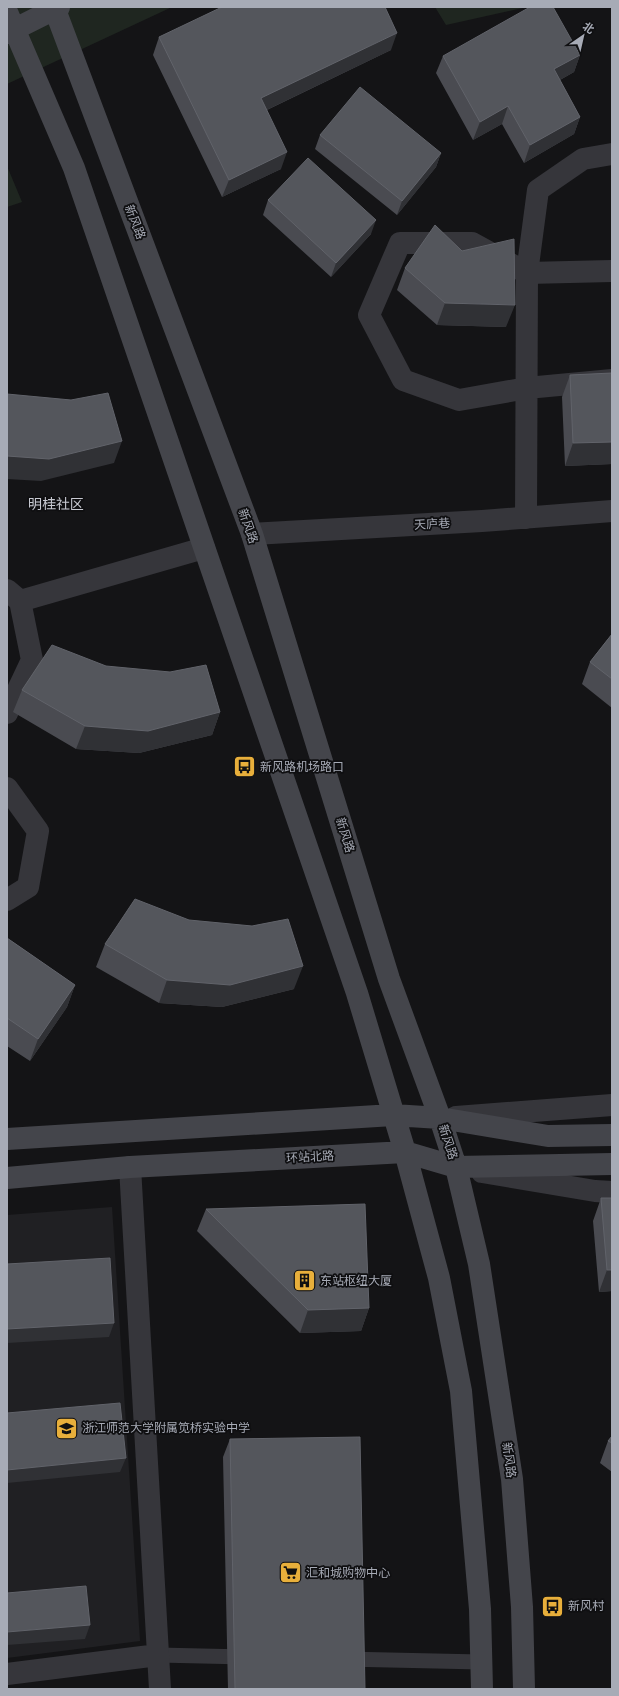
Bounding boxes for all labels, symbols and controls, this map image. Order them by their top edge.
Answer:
north arrow [563,16,603,56]
text: 北 [580,20,597,37]
street label: 新风路 [122,203,148,241]
district label: 明桂社区 [28,496,84,512]
street label: 新风路 [236,507,260,545]
street label: 天庐巷 [414,516,450,532]
bus stop icon: 新风路机场路口 [231,754,257,780]
place label: 新风路机场路口 [260,760,344,774]
street label: 新风路 [333,816,357,854]
street label: 新风路 [436,1123,460,1161]
street label: 环站北路 [286,1149,334,1165]
building icon: 东站枢纽大厦 [291,1268,317,1294]
place label: 东站枢纽大厦 [320,1274,392,1288]
school or university icon: 浙江师范大学附属笕桥实验中学 [53,1415,79,1441]
place label: 浙江师范大学附属笕桥实验中学 [82,1421,250,1435]
street label: 新风路 [500,1441,518,1479]
supermarket icon: 汇和城购物中心 [278,1560,304,1586]
place label: 汇和城购物中心 [306,1566,390,1580]
bus stop icon: 新风村 [539,1593,565,1619]
place label: 新风村 [568,1599,605,1613]

